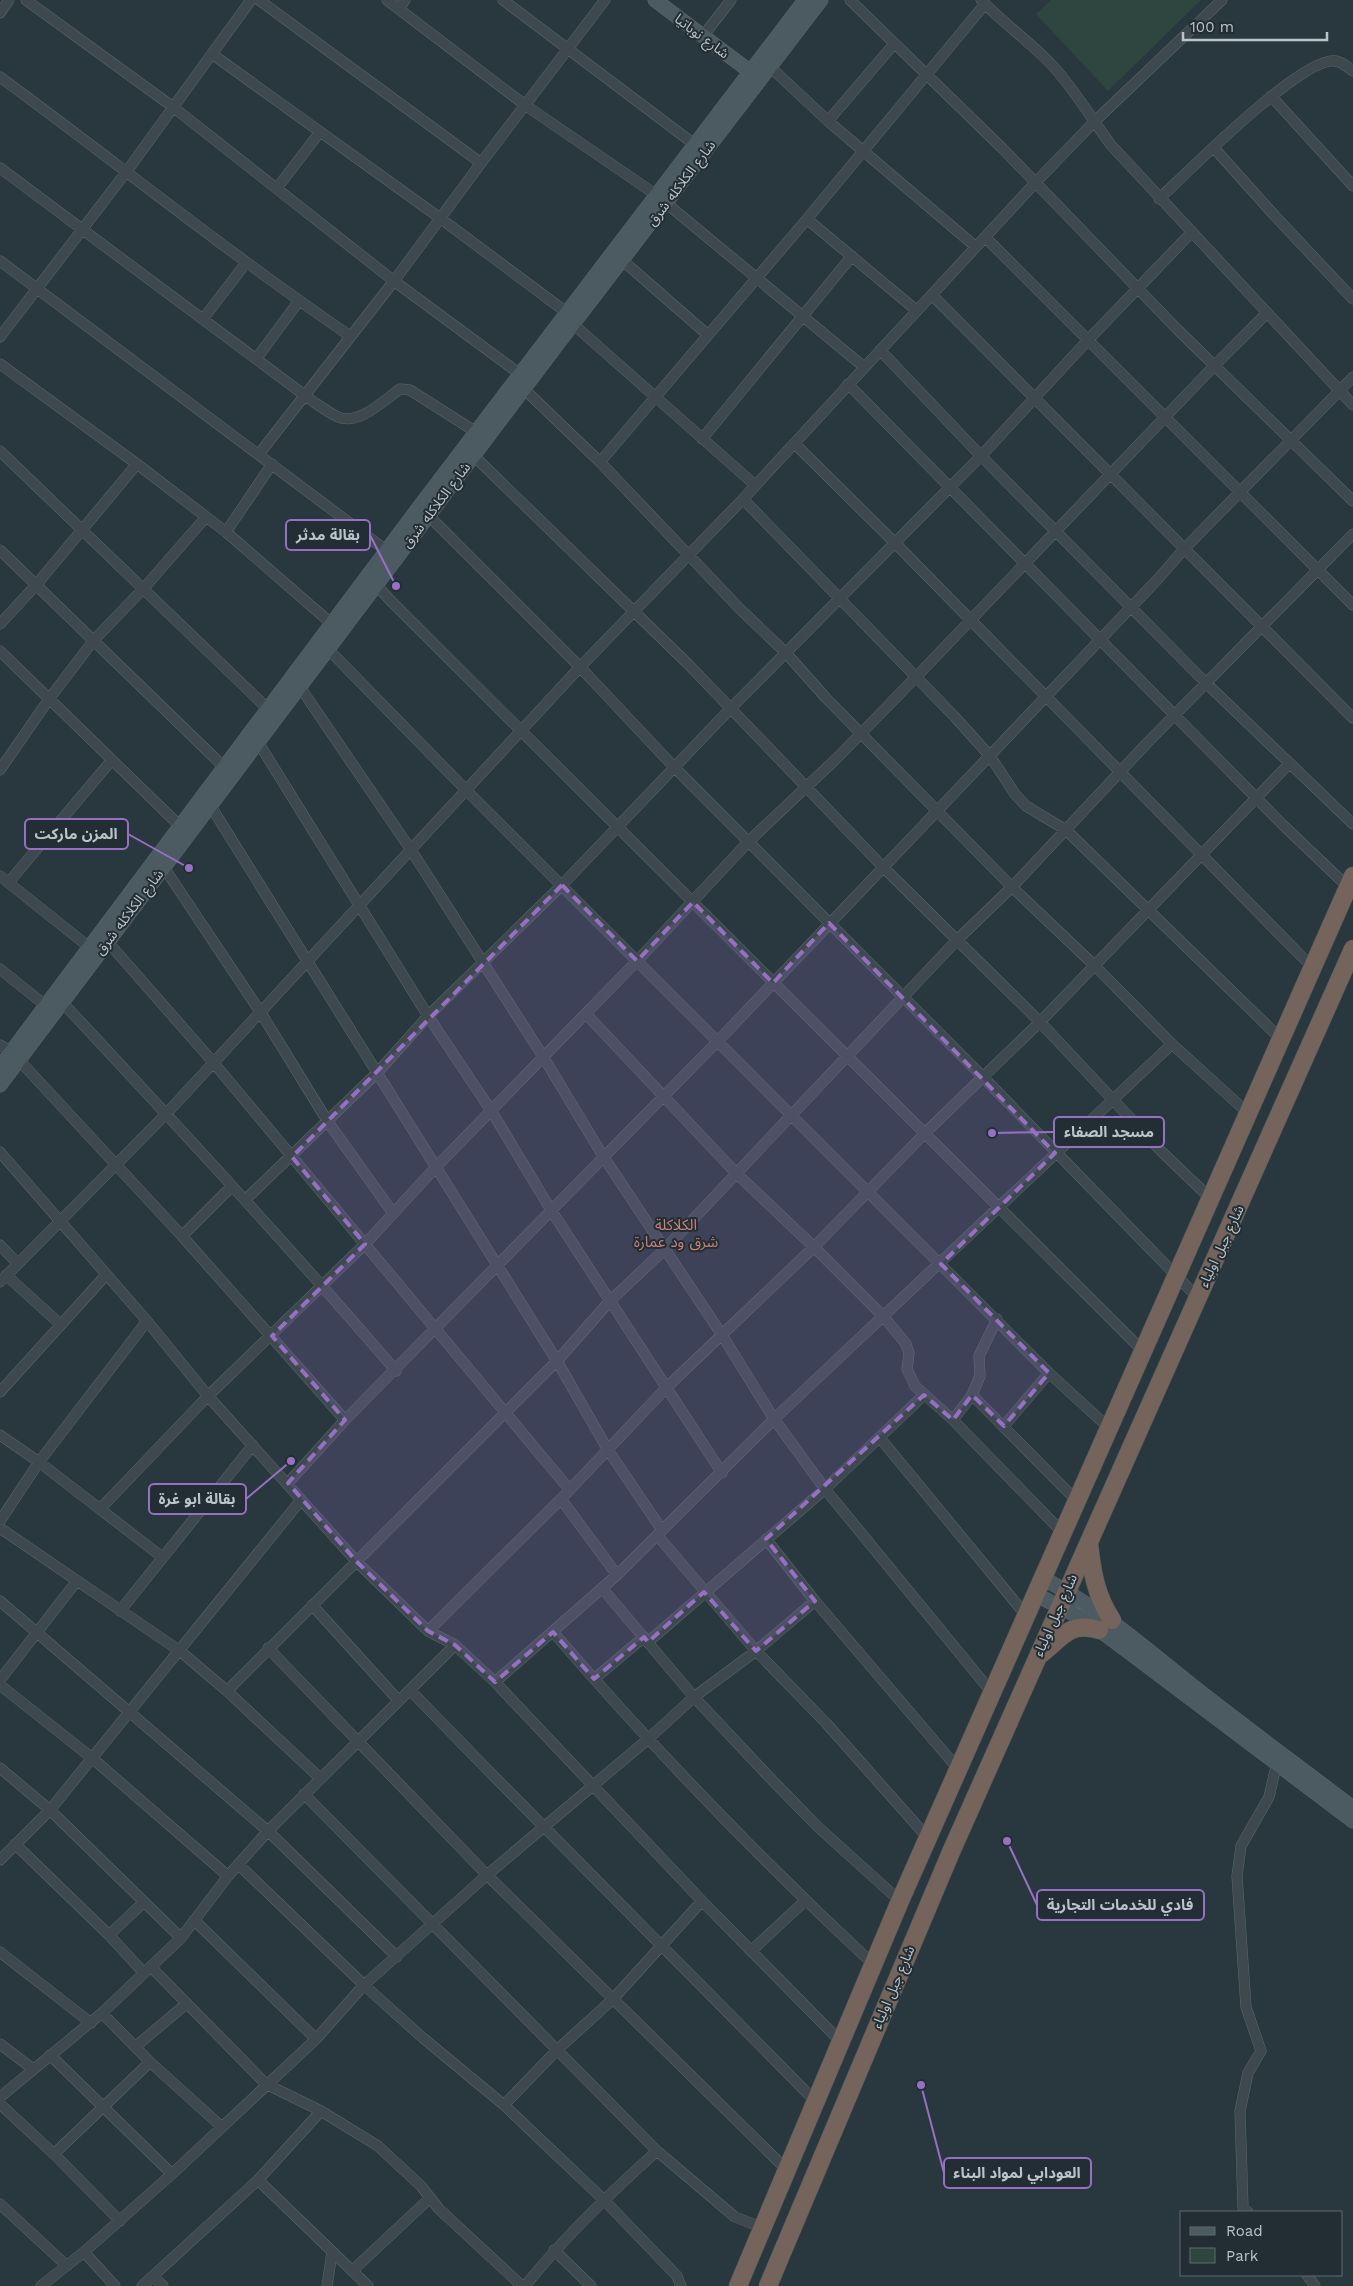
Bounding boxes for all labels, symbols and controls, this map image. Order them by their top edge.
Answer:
street label: شارع نوباتيا [670,10,732,64]
scale bar [1183,10,1327,42]
text: 100 m [1190,18,1234,36]
street label: شارع الكلاكله شرق [644,137,721,231]
street label: شارع الكلاكله شرق [399,459,476,553]
callout: بقالة مدثر [286,520,370,550]
text: بقالة مدثر [295,526,360,544]
callout: المزن ماركت [25,819,128,849]
text: المزن ماركت [34,825,118,843]
street label: شارع الكلاكله شرق [92,866,169,960]
callout: مسجد الصفاء [1054,1117,1164,1147]
text: مسجد الصفاء [1064,1123,1154,1141]
street label: شارع جبل اولياء [1195,1203,1250,1291]
district label: الكلاكلة شرق ود عمارة [634,1216,718,1251]
callout: بقالة ابو غرة [149,1484,246,1514]
text: بقالة ابو غرة [158,1490,236,1508]
street label: شارع جبل اولياء [1030,1571,1083,1660]
callout: فادي للخدمات التجارية [1037,1890,1204,1920]
text: فادي للخدمات التجارية [1047,1896,1193,1916]
street label: شارع جبل اولياء [868,1943,920,2032]
callout: العودابي لمواد البناء [944,2158,1091,2188]
text: العودابي لمواد البناء [953,2164,1081,2184]
legend [1180,2211,1343,2276]
text: Road [1226,2222,1263,2240]
text: Park [1226,2247,1259,2265]

